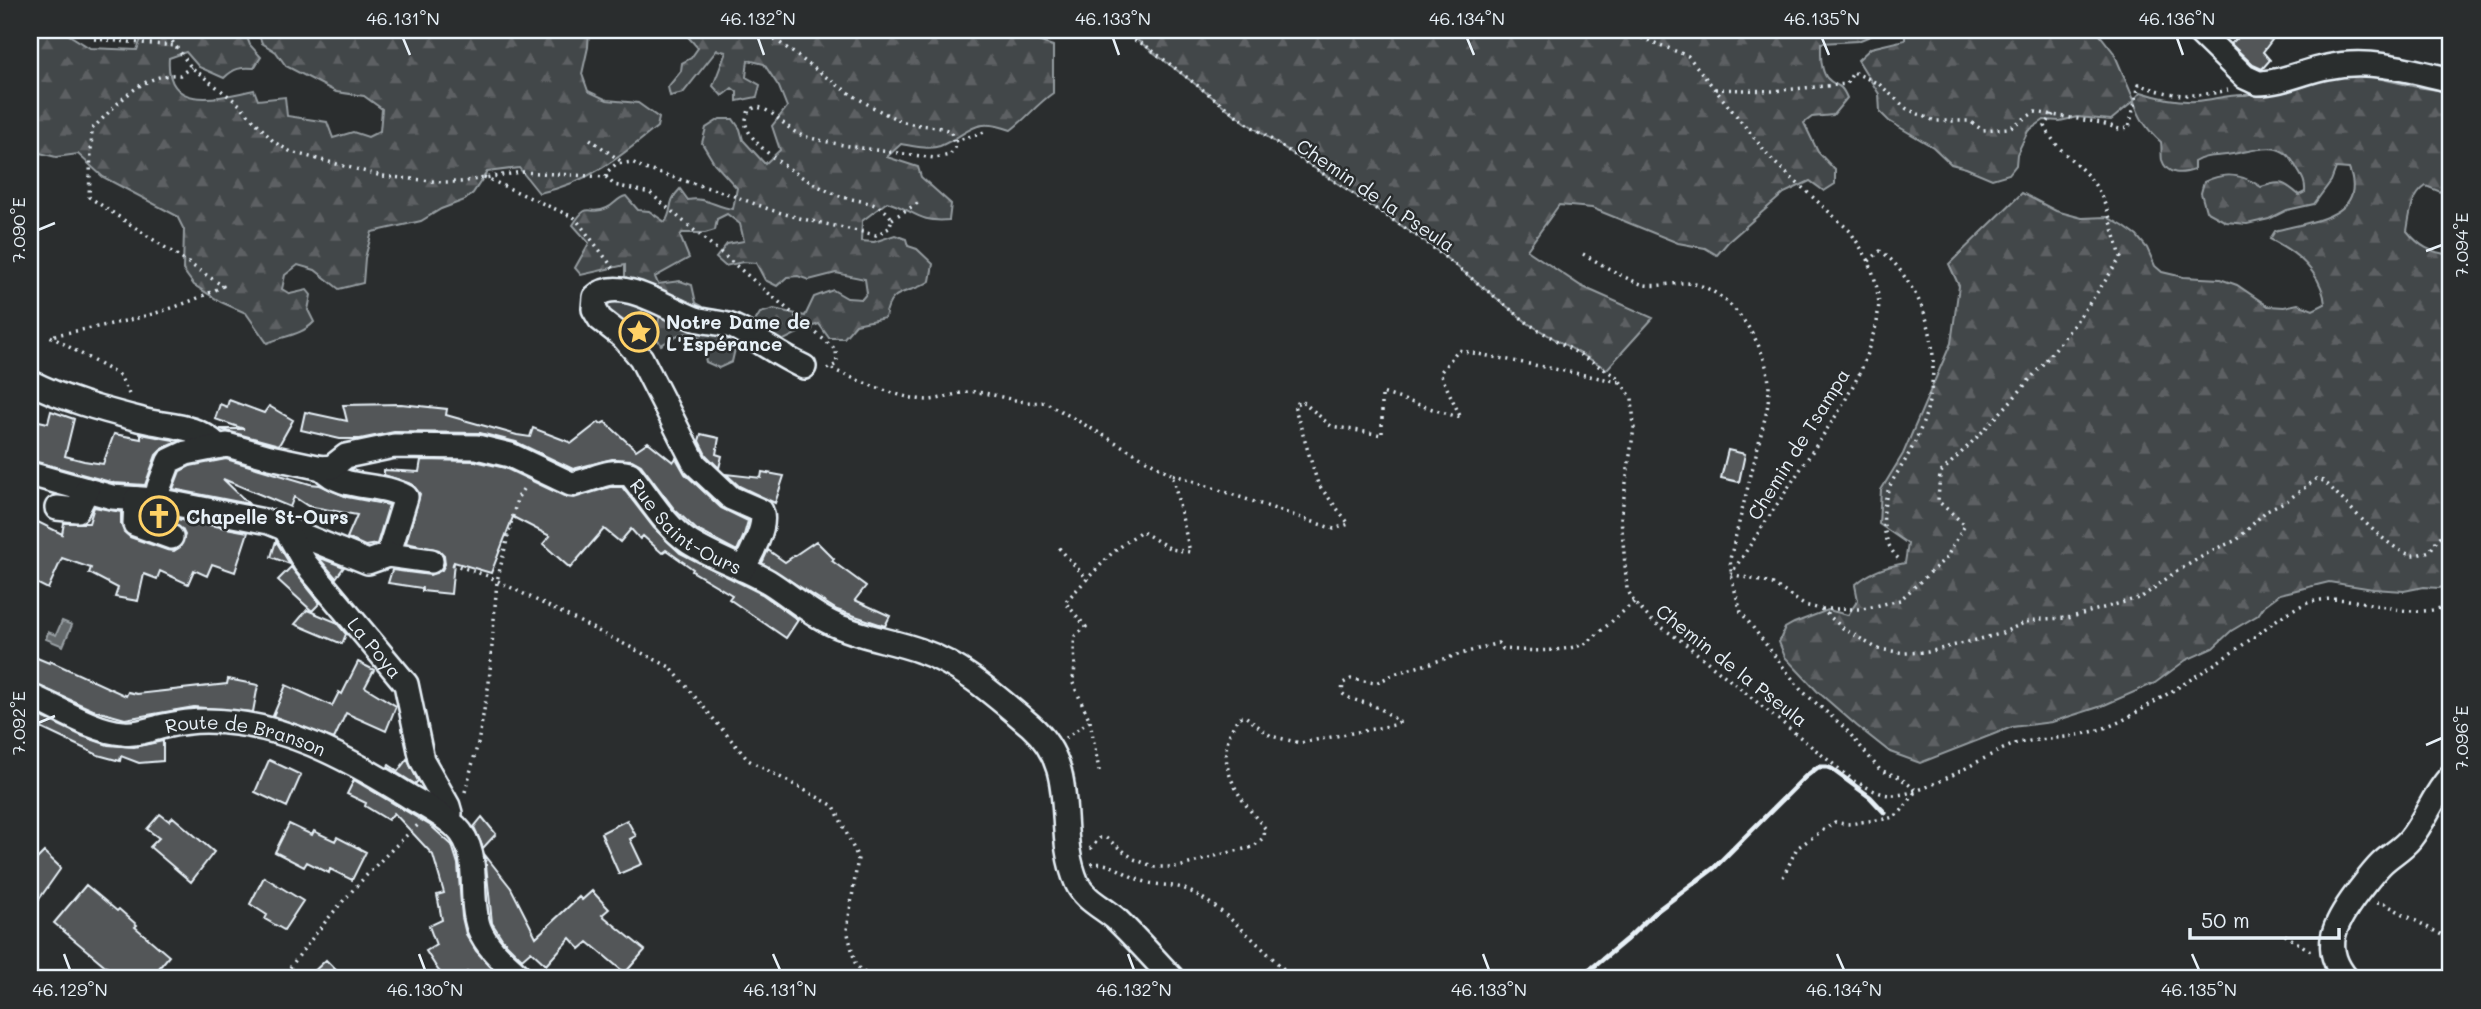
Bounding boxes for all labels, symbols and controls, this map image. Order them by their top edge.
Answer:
text: 46.131°N [366,6,440,30]
text: 46.132°N [720,6,796,30]
text: 46.133°N [1075,6,1151,30]
text: 46.134°N [1429,6,1505,30]
text: 46.135°N [1784,6,1860,30]
text: 46.136°N [2139,6,2215,30]
street label: Chemin de la Pseula [1292,133,1460,257]
text: 7.090°E [6,197,30,263]
text: 7.094°E [2449,213,2473,277]
place label: Notre Dame de L'Espérance [666,309,810,356]
place icon: Notre Dame de L'Espérance [618,311,660,353]
street label: Chemin de Tsampa [1741,364,1855,524]
street label: Rue Saint-Ours [625,473,746,579]
church icon: Chapelle St-Ours [138,495,180,537]
place label: Chapelle St-Ours [186,504,349,529]
street label: Chemin de la Pseula [1651,598,1813,732]
street label: La Poya [342,611,408,683]
text: 7.092°E [6,691,30,755]
text: 7.096°E [2449,705,2473,771]
street label: Route de Branson [163,708,330,761]
scale bar [2190,897,2339,941]
text: 50 m [2201,906,2250,933]
text: 46.129°N [32,977,108,1001]
text: 46.130°N [387,977,463,1001]
text: 46.131°N [743,977,817,1001]
text: 46.132°N [1096,977,1172,1001]
text: 46.133°N [1451,977,1527,1001]
text: 46.134°N [1806,977,1882,1001]
text: 46.135°N [2161,977,2237,1001]

